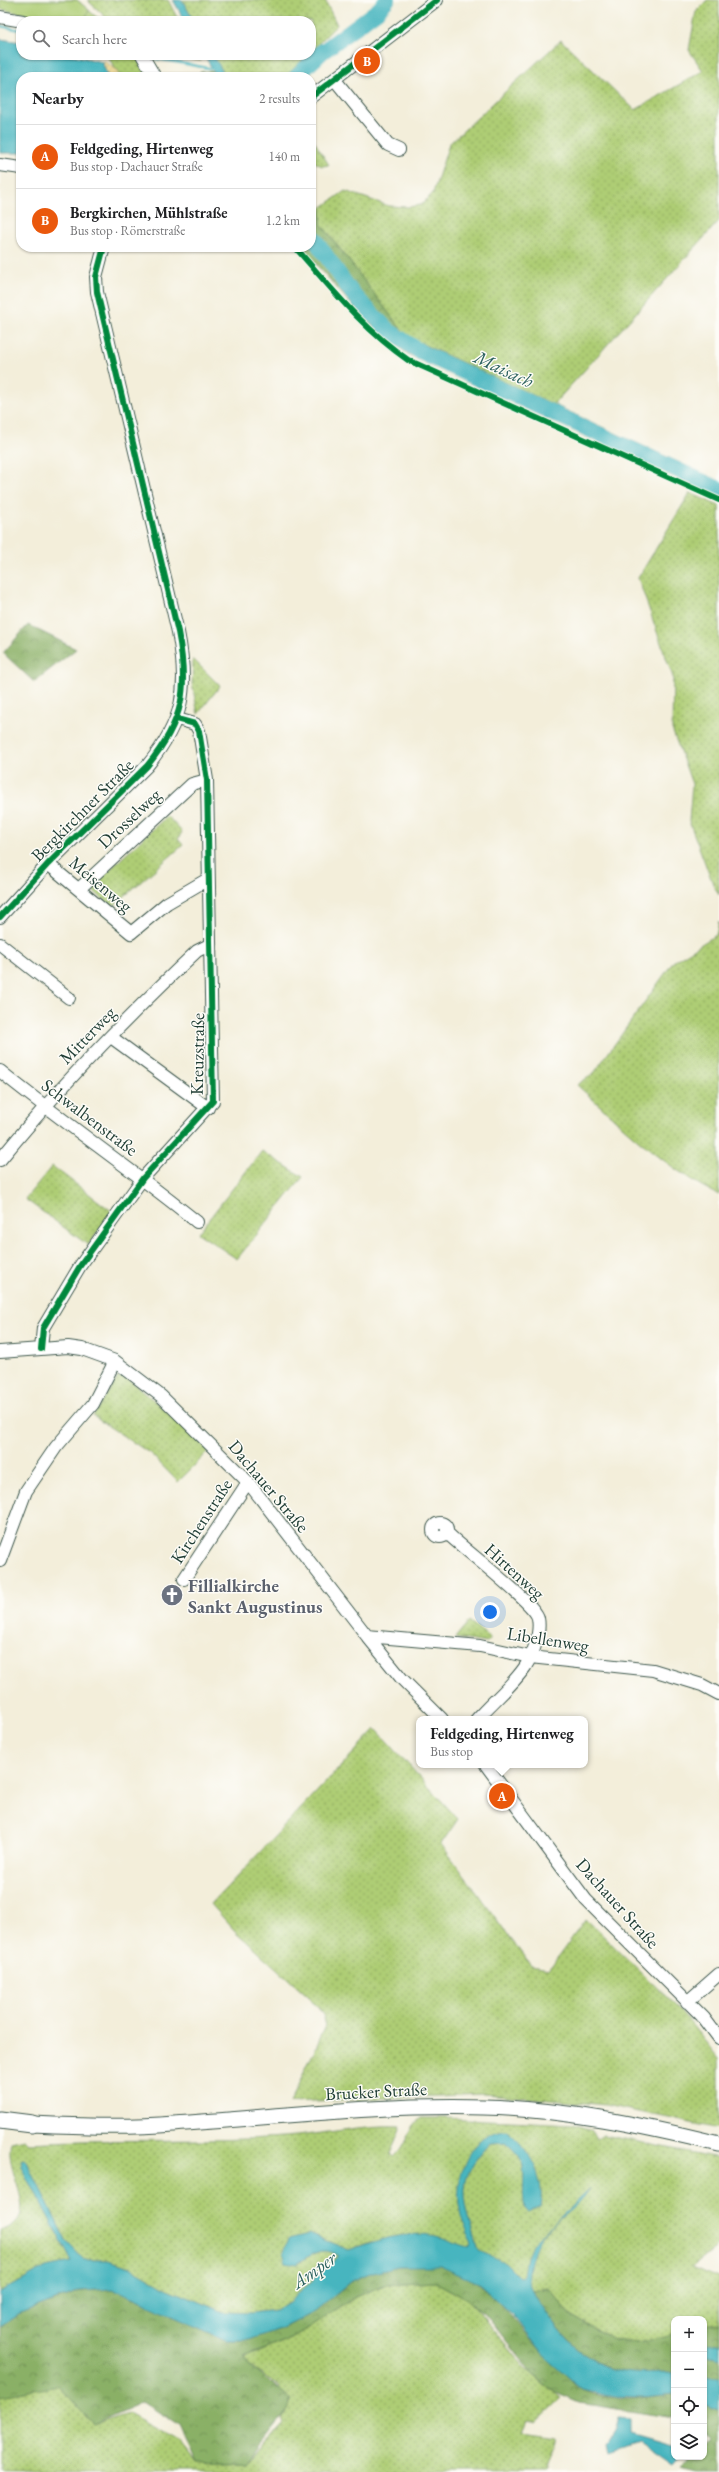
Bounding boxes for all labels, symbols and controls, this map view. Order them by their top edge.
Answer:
search box [16,16,316,60]
icon: search [30,27,52,49]
text: Search here [62,29,127,48]
pin: B [354,46,380,76]
text: Nearby [32,87,84,109]
text: 2 results [259,90,300,107]
text: Feldgeding, Hirtenweg [70,139,213,158]
text: A [40,148,50,165]
text: 140 m [269,148,300,165]
text: Bus stop · Dachauer Straße [70,158,203,175]
text: Bergkirchen, Mühlstraße [70,203,228,222]
text: B [41,212,49,229]
text: 1.2 km [266,212,300,229]
text: Bus stop · Römerstraße [70,222,185,239]
water label: Maisach [469,344,538,394]
street label: Bergkirchner Straße [26,754,138,866]
street label: Drosselweg [93,783,166,853]
street label: Meisenweg [65,851,138,917]
street label: Mitterweg [54,1001,120,1069]
street label: Kreuzstraße [185,1013,209,1095]
street label: Schwalbenstraße [37,1073,143,1161]
street label: Dachauer Straße [224,1435,314,1537]
street label: Kirchenstraße [165,1474,237,1568]
street label: Hirtenweg [480,1538,550,1604]
place label: Fillialkirche Sankt Augustinus [188,1574,323,1618]
church icon: Fillialkirche Sankt Augustinus [159,1582,185,1608]
your location [480,1602,500,1622]
street label: Libellenweg [505,1621,591,1657]
popup [416,1716,588,1768]
text: Feldgeding, Hirtenweg [430,1724,574,1743]
text: Bus stop [430,1743,473,1760]
pin: A [489,1781,515,1811]
street label: Dachauer Straße [571,1853,665,1953]
street label: Brucker Straße [325,2077,427,2105]
water label: Amper [285,2245,342,2295]
map controls [671,2316,707,2460]
button: + [671,2316,707,2352]
button: − [671,2352,707,2388]
button: locate [671,2388,707,2424]
button: layers [671,2424,707,2460]

